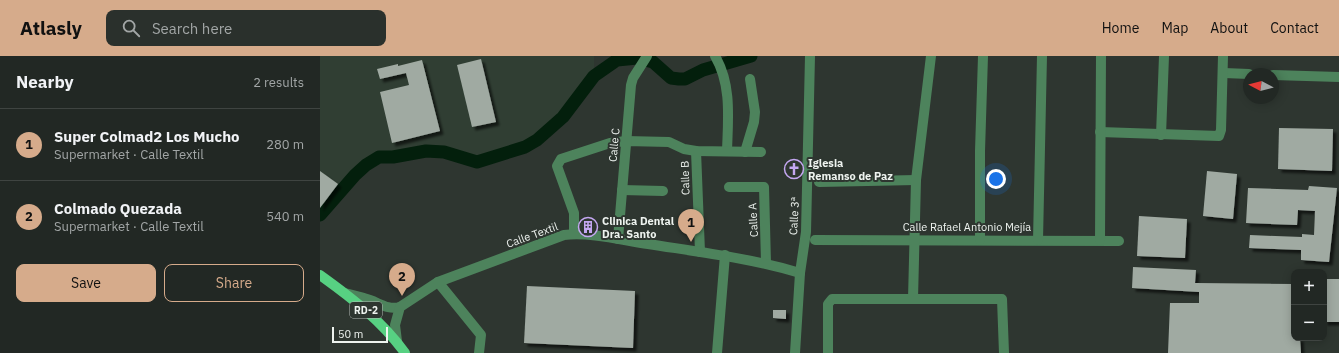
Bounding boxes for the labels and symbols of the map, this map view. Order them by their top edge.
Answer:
north arrow [1243,68,1279,104]
street label: Calle C [606,127,622,163]
place label: Iglesia Remanso de Paz [808,156,893,183]
church icon: Iglesia Remanso de Paz [783,158,805,180]
street label: Calle B [677,161,693,195]
your location [986,169,1006,189]
street label: Calle 3ª [786,197,802,235]
street label: Calle A [745,202,761,238]
pin: 1 [678,209,704,242]
place label: Clinica Dental Dra. Santo [602,214,675,241]
building icon: Clinica Dental Dra. Santo [577,216,599,238]
street label: Calle Textil [504,219,560,251]
street label: Calle Rafael Antonio Mejía [903,220,1031,234]
pin: 2 [389,263,415,296]
road number: RD-2 [350,302,382,318]
scale bar [332,325,388,344]

